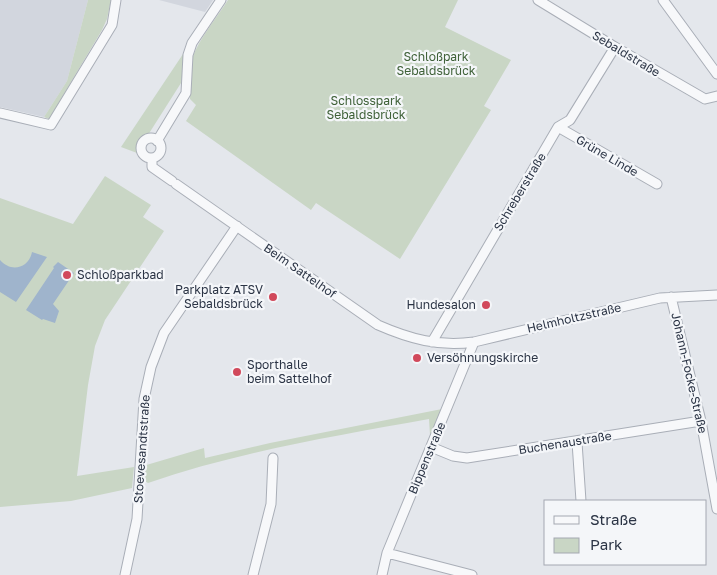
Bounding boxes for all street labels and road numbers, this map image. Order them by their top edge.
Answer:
street label: Sebaldstraße [590,27,663,80]
street label: Grüne Linde [573,132,641,179]
street label: Schreberstraße [490,150,549,234]
street label: Beim Sattelhof [261,240,340,302]
street label: Helmholtzstraße [525,299,623,336]
street label: Johann-Focke-Straße [668,311,711,435]
street label: Stoevesandtstraße [130,394,153,504]
street label: Bippenstraße [405,420,448,496]
street label: Buchenaustraße [517,428,613,457]

